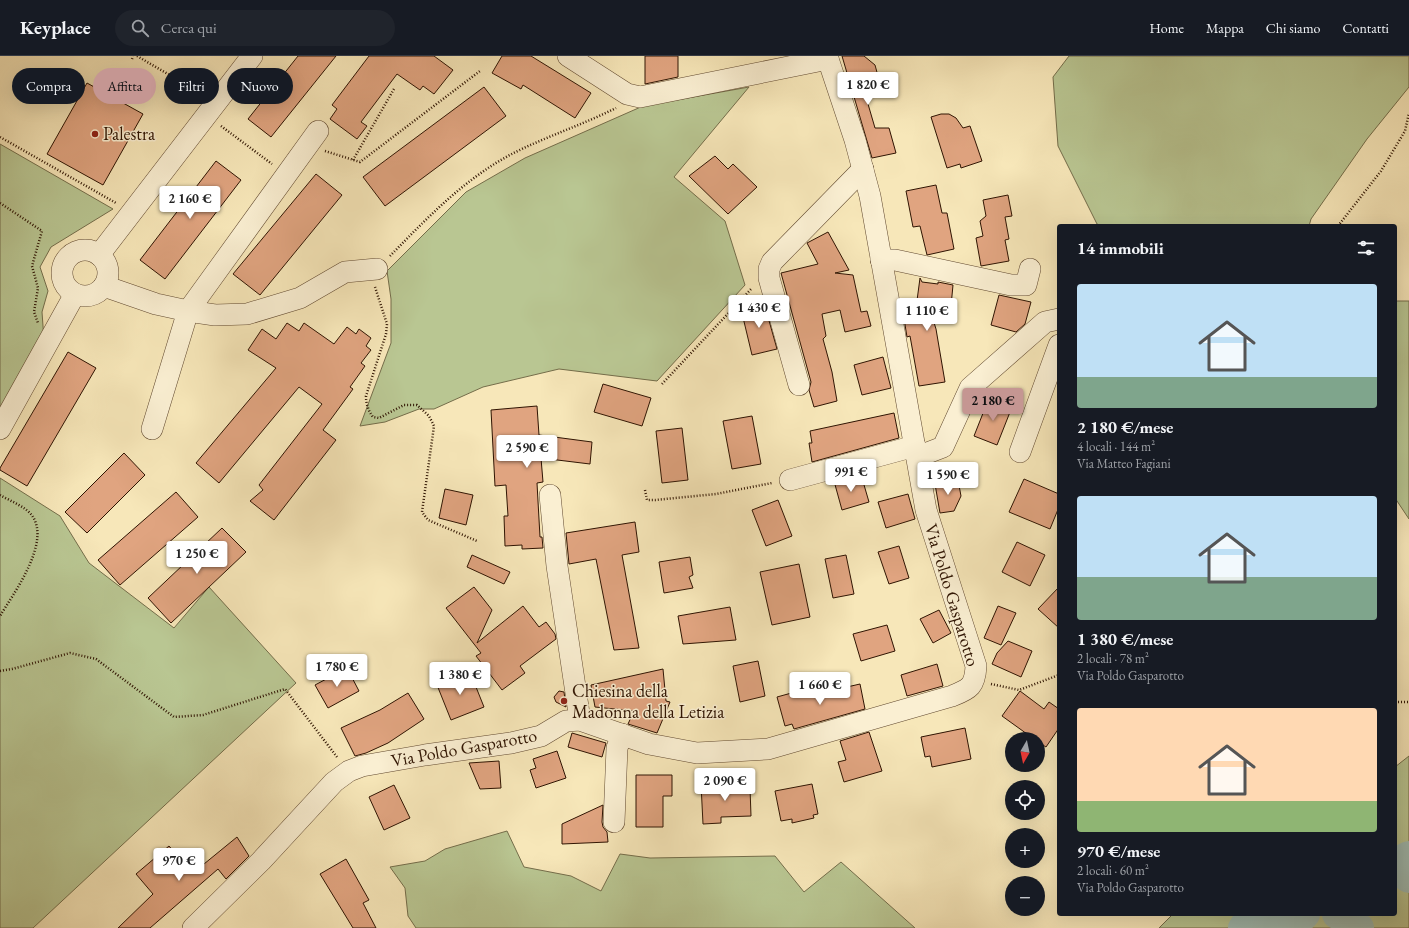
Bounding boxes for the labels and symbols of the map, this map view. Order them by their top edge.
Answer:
pin: 1 820 € [831,72,905,106]
place label: Palestra [103,122,156,145]
marker: Palestra [90,129,100,139]
pin: 2 160 € [153,186,227,220]
pin: 1 430 € [722,295,796,329]
pin: 1 110 € [890,298,964,332]
pin: 2 180 € [956,388,1030,422]
pin: 2 590 € [490,435,564,469]
pin: 991 € [823,459,879,493]
pin: 1 590 € [911,462,985,496]
street label: Via Poldo Gasparotto [920,521,985,669]
pin: 1 250 € [160,541,234,575]
pin: 1 780 € [300,654,374,688]
pin: 1 380 € [423,662,497,696]
pin: 1 660 € [783,672,857,706]
place label: Chiesina della Madonna della Letizia [572,679,725,723]
marker: Chiesina della Madonna della Letizia [559,696,569,706]
street label: Via Poldo Gasparotto [389,723,539,772]
north arrow [1005,732,1045,772]
pin: 2 090 € [688,768,762,802]
pin: 970 € [151,848,207,882]

